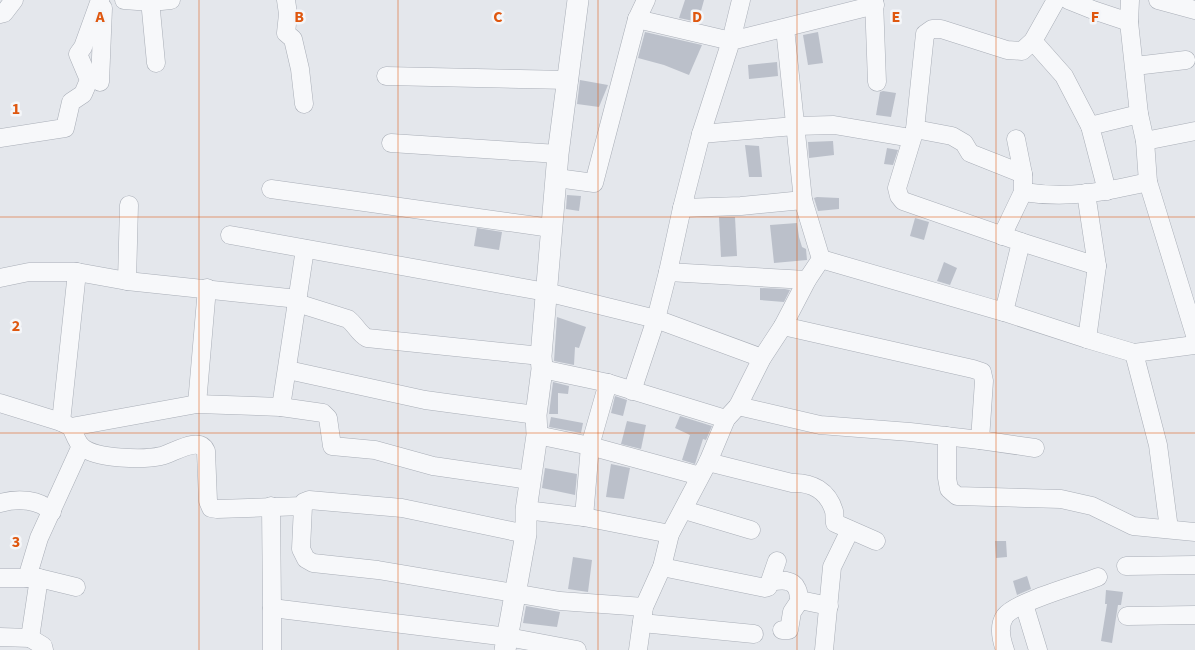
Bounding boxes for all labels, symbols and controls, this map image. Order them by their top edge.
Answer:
text: A [94,6,105,28]
text: B [294,6,304,28]
text: C [493,6,503,28]
text: D [692,6,702,28]
text: E [892,6,900,28]
text: F [1091,6,1099,28]
text: 1 [12,98,20,120]
text: 2 [12,315,20,337]
text: 3 [12,531,20,553]

